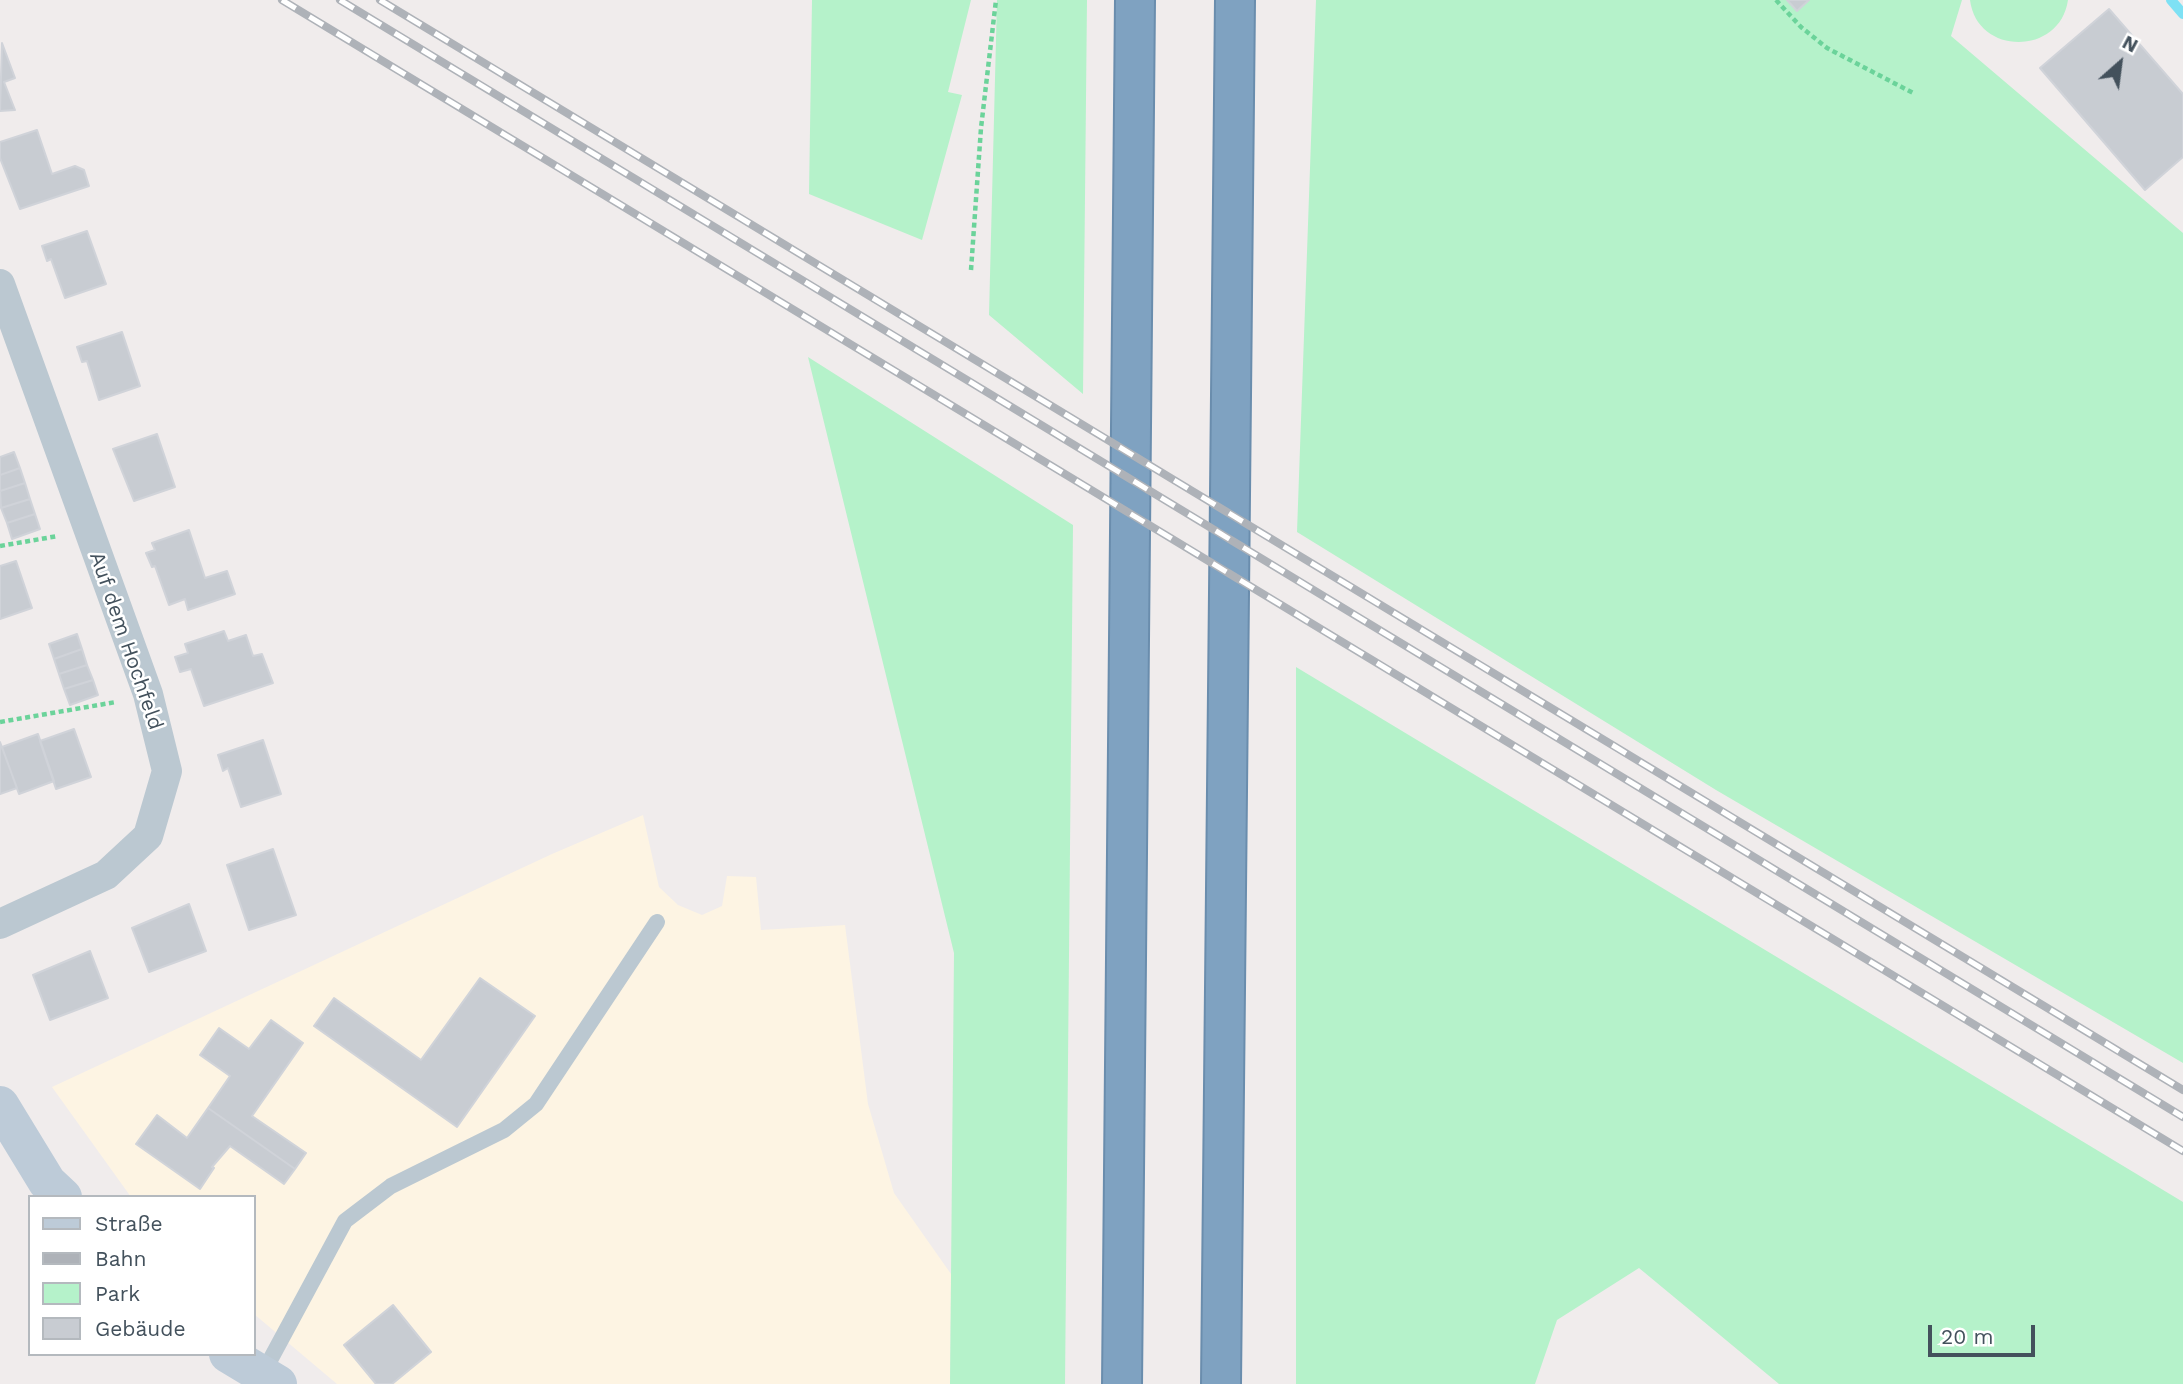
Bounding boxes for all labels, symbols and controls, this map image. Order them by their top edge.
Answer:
north arrow [2085,28,2155,98]
text: N [2118,31,2142,57]
street label: Auf dem Hochfeld [84,549,168,733]
legend [28,1195,256,1356]
text: Straße [95,1211,163,1236]
text: Bahn [95,1246,147,1271]
text: Park [95,1281,140,1306]
scale bar [1931,1310,2038,1354]
text: Gebäude [95,1316,186,1341]
text: 20 m [1941,1324,1993,1349]

